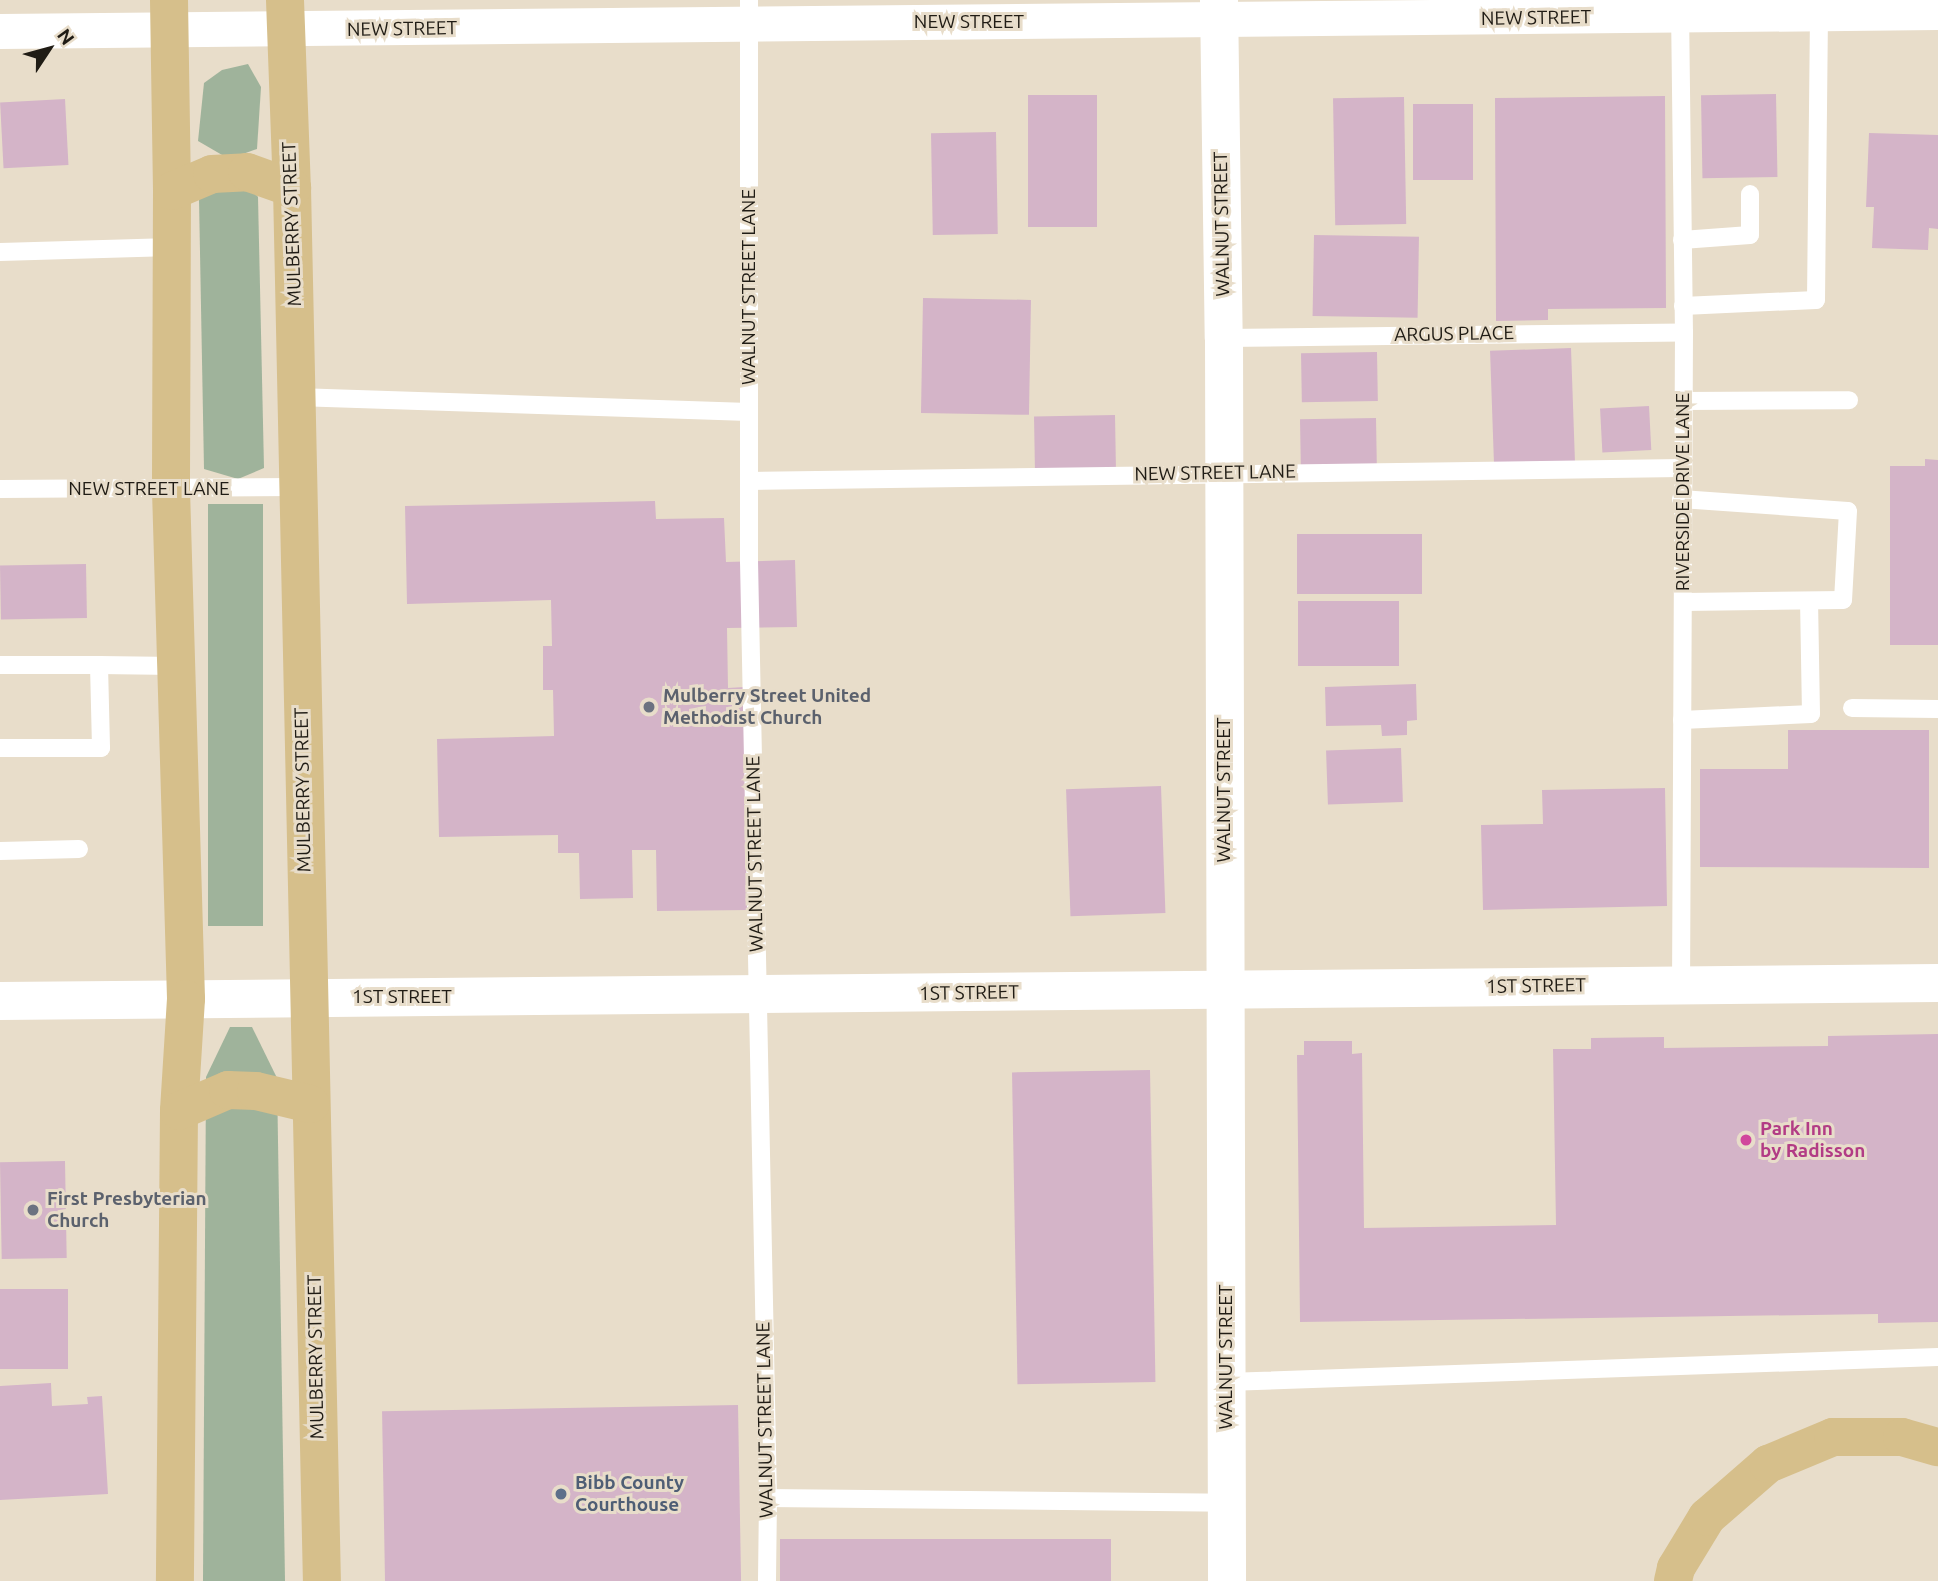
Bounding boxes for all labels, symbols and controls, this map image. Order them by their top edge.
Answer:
street label: NEW STREET [1481,6,1591,30]
street label: NEW STREET [914,11,1024,33]
north arrow [14,14,84,84]
street label: NEW STREET [347,17,457,41]
text: N [53,24,79,49]
street label: MULBERRY STREET [278,141,306,307]
street label: WALNUT STREET [1209,151,1235,297]
street label: WALNUT STREET LANE [738,189,760,385]
street label: ARGUS PLACE [1394,322,1514,346]
street label: RIVERSIDE DRIVE LANE [1672,393,1694,591]
street label: NEW STREET LANE [1134,460,1296,486]
street label: NEW STREET LANE [68,478,230,500]
place label: Mulberry Street United Methodist Church [663,685,871,729]
marker: Mulberry Street United Methodist Church [641,699,657,715]
street label: MULBERRY STREET [290,707,316,873]
street label: WALNUT STREET [1213,717,1235,863]
street label: WALNUT STREET LANE [742,756,768,952]
street label: 1ST STREET [1486,974,1586,998]
street label: 1ST STREET [919,981,1019,1005]
street label: 1ST STREET [352,986,452,1008]
place label: Park Inn by Radisson [1760,1118,1865,1162]
marker: Park Inn by Radisson [1738,1132,1754,1148]
place label: First Presbyterian Church [47,1188,207,1232]
marker: First Presbyterian Church [25,1202,41,1218]
street label: MULBERRY STREET [303,1274,329,1440]
street label: WALNUT STREET [1215,1284,1237,1430]
street label: WALNUT STREET LANE [752,1322,778,1518]
place label: Bibb County Courthouse [575,1472,684,1516]
marker: Bibb County Courthouse [553,1486,569,1502]

